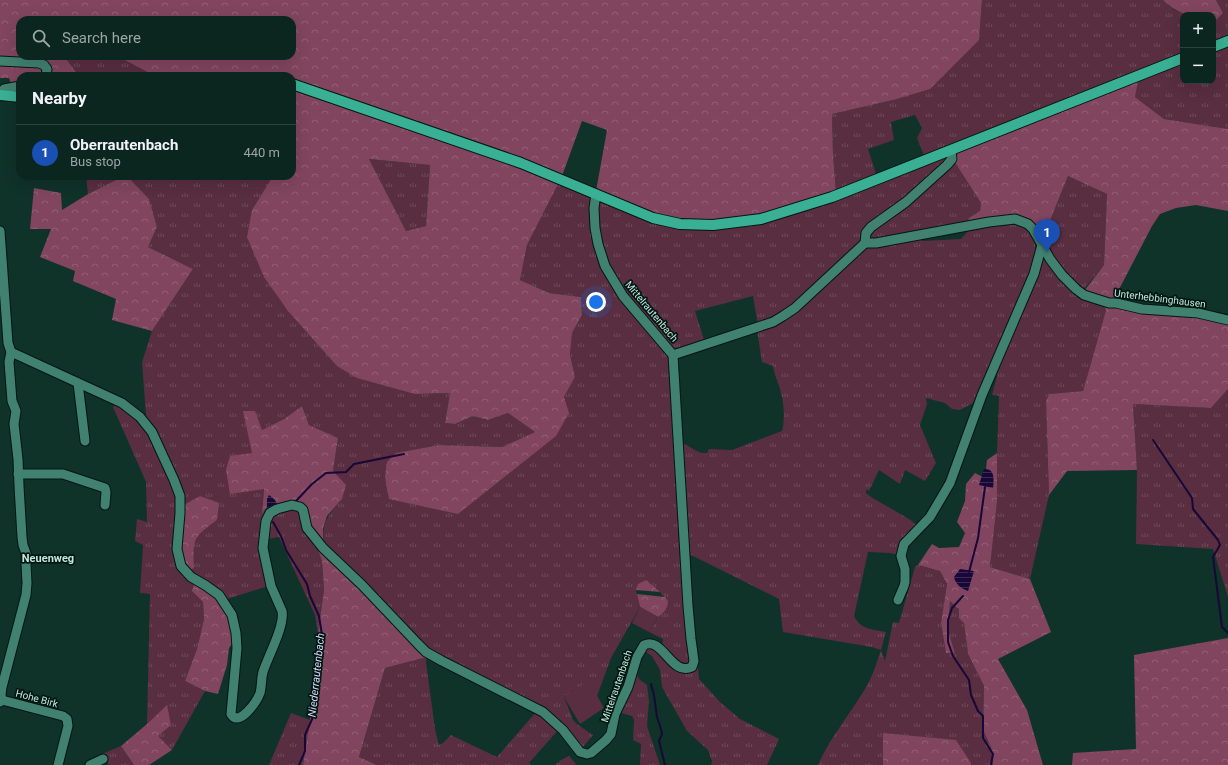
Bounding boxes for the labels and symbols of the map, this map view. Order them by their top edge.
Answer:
pin: 1 [1034,219,1060,252]
street label: Mittelrautenbach [623,279,680,344]
street label: Unterhebbinghausen [1114,287,1206,310]
your location [586,292,606,312]
district label: Neuenweg [22,552,74,565]
water label: Niederrautenbach [306,632,327,718]
street label: Mittelrautenbach [599,649,634,724]
street label: Hohe Birk [15,688,60,710]

